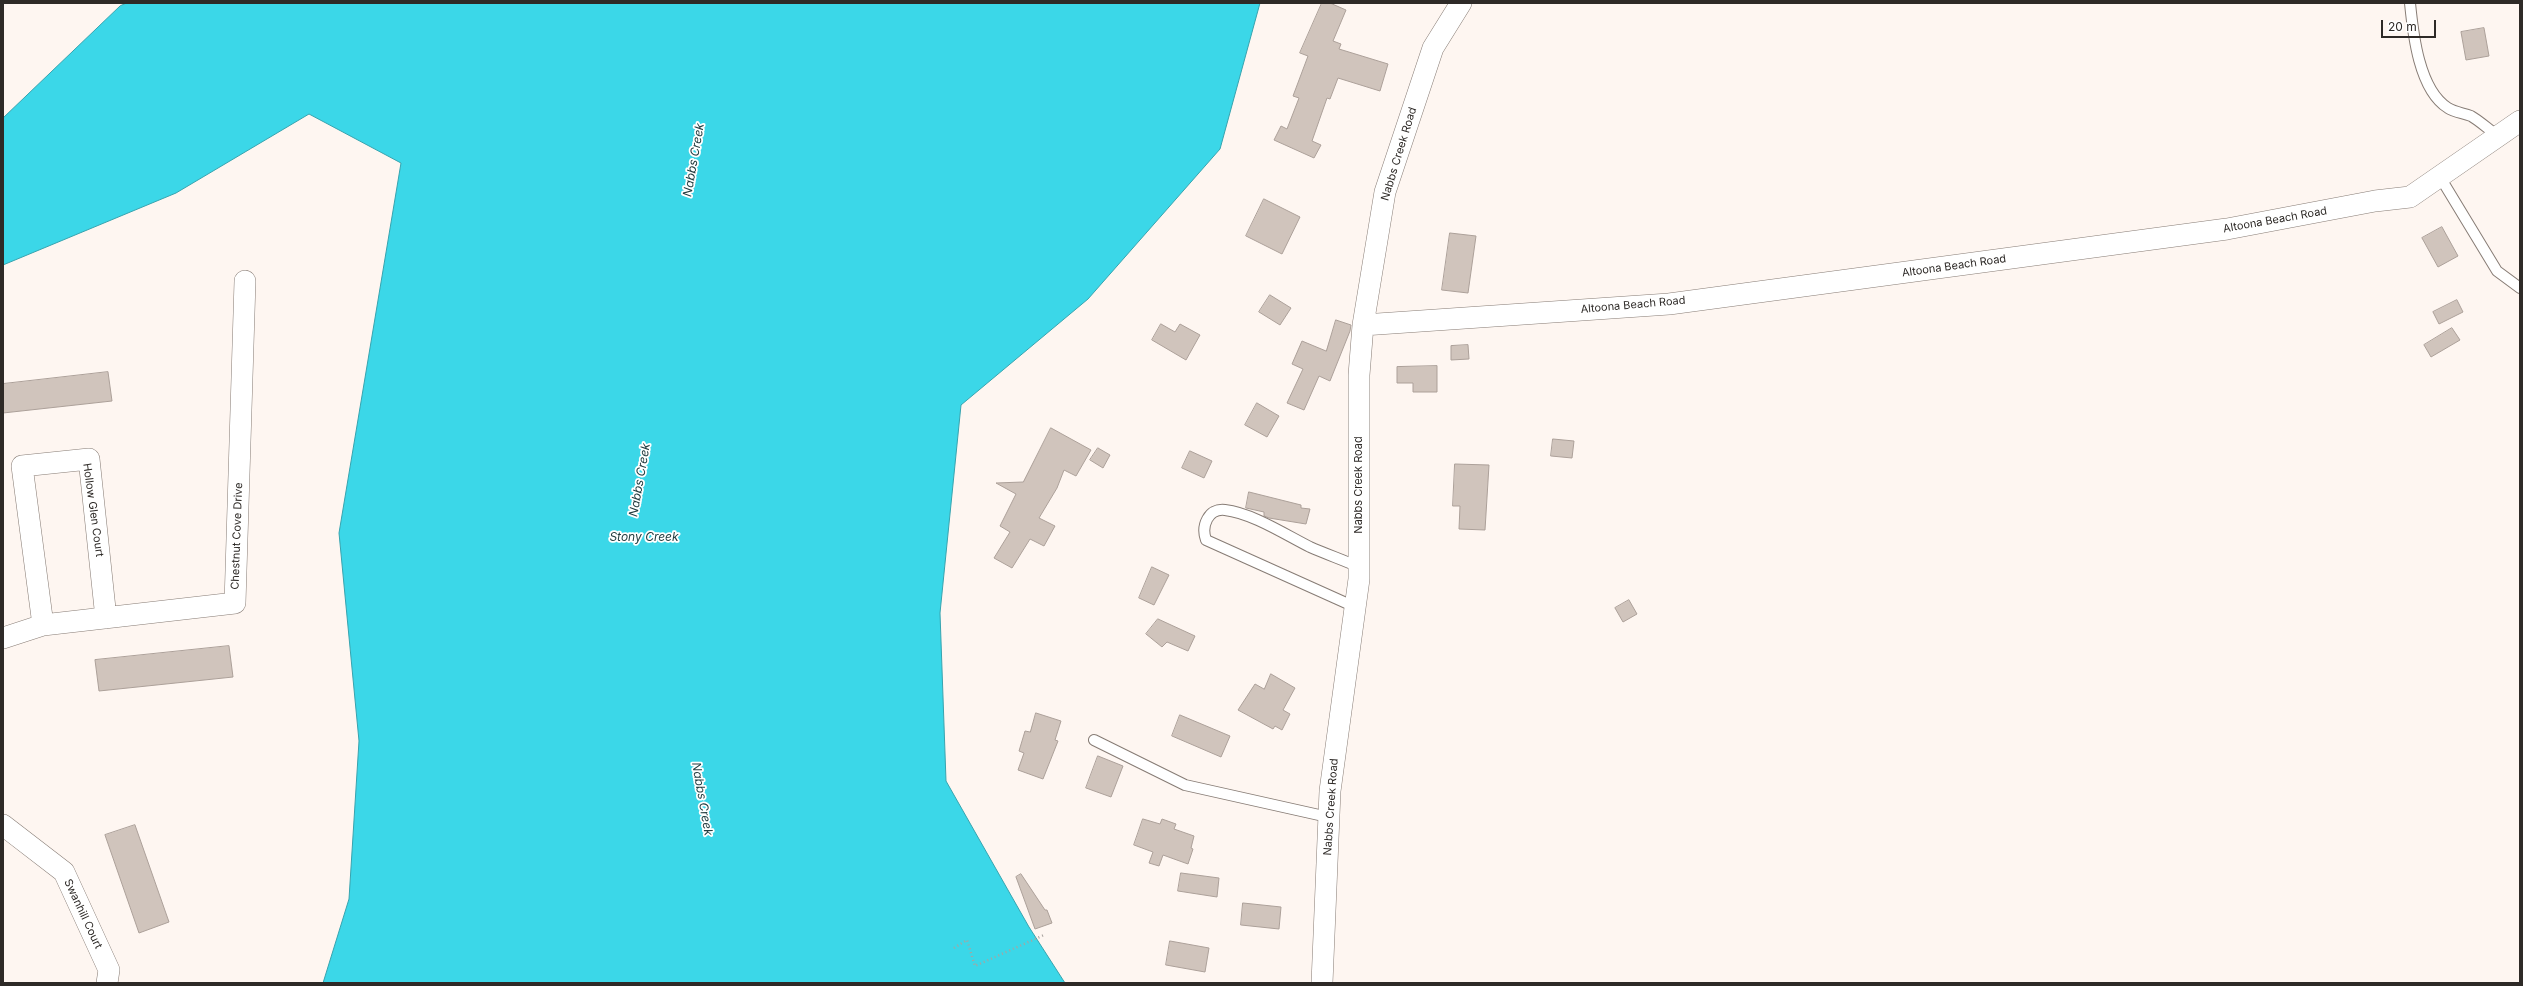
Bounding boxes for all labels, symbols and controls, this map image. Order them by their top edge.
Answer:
scale bar [2383,12,2438,38]
text: 20 m [2388,19,2417,34]
street label: Nabbs Creek Road [1378,106,1420,202]
water label: Nabbs Creek [680,122,708,198]
street label: Altoona Beach Road [2222,204,2328,236]
street label: Altoona Beach Road [1901,252,2007,280]
street label: Altoona Beach Road [1580,294,1686,316]
street label: Nabbs Creek Road [1352,436,1366,534]
water label: Nabbs Creek [626,442,654,518]
street label: Hollow Glen Court [80,462,106,558]
street label: Chestnut Cove Drive [229,482,245,590]
water label: Stony Creek [609,530,679,544]
street label: Nabbs Creek Road [1321,758,1341,856]
water label: Nabbs Creek [688,761,716,837]
street label: Swanhill Court [61,877,105,951]

